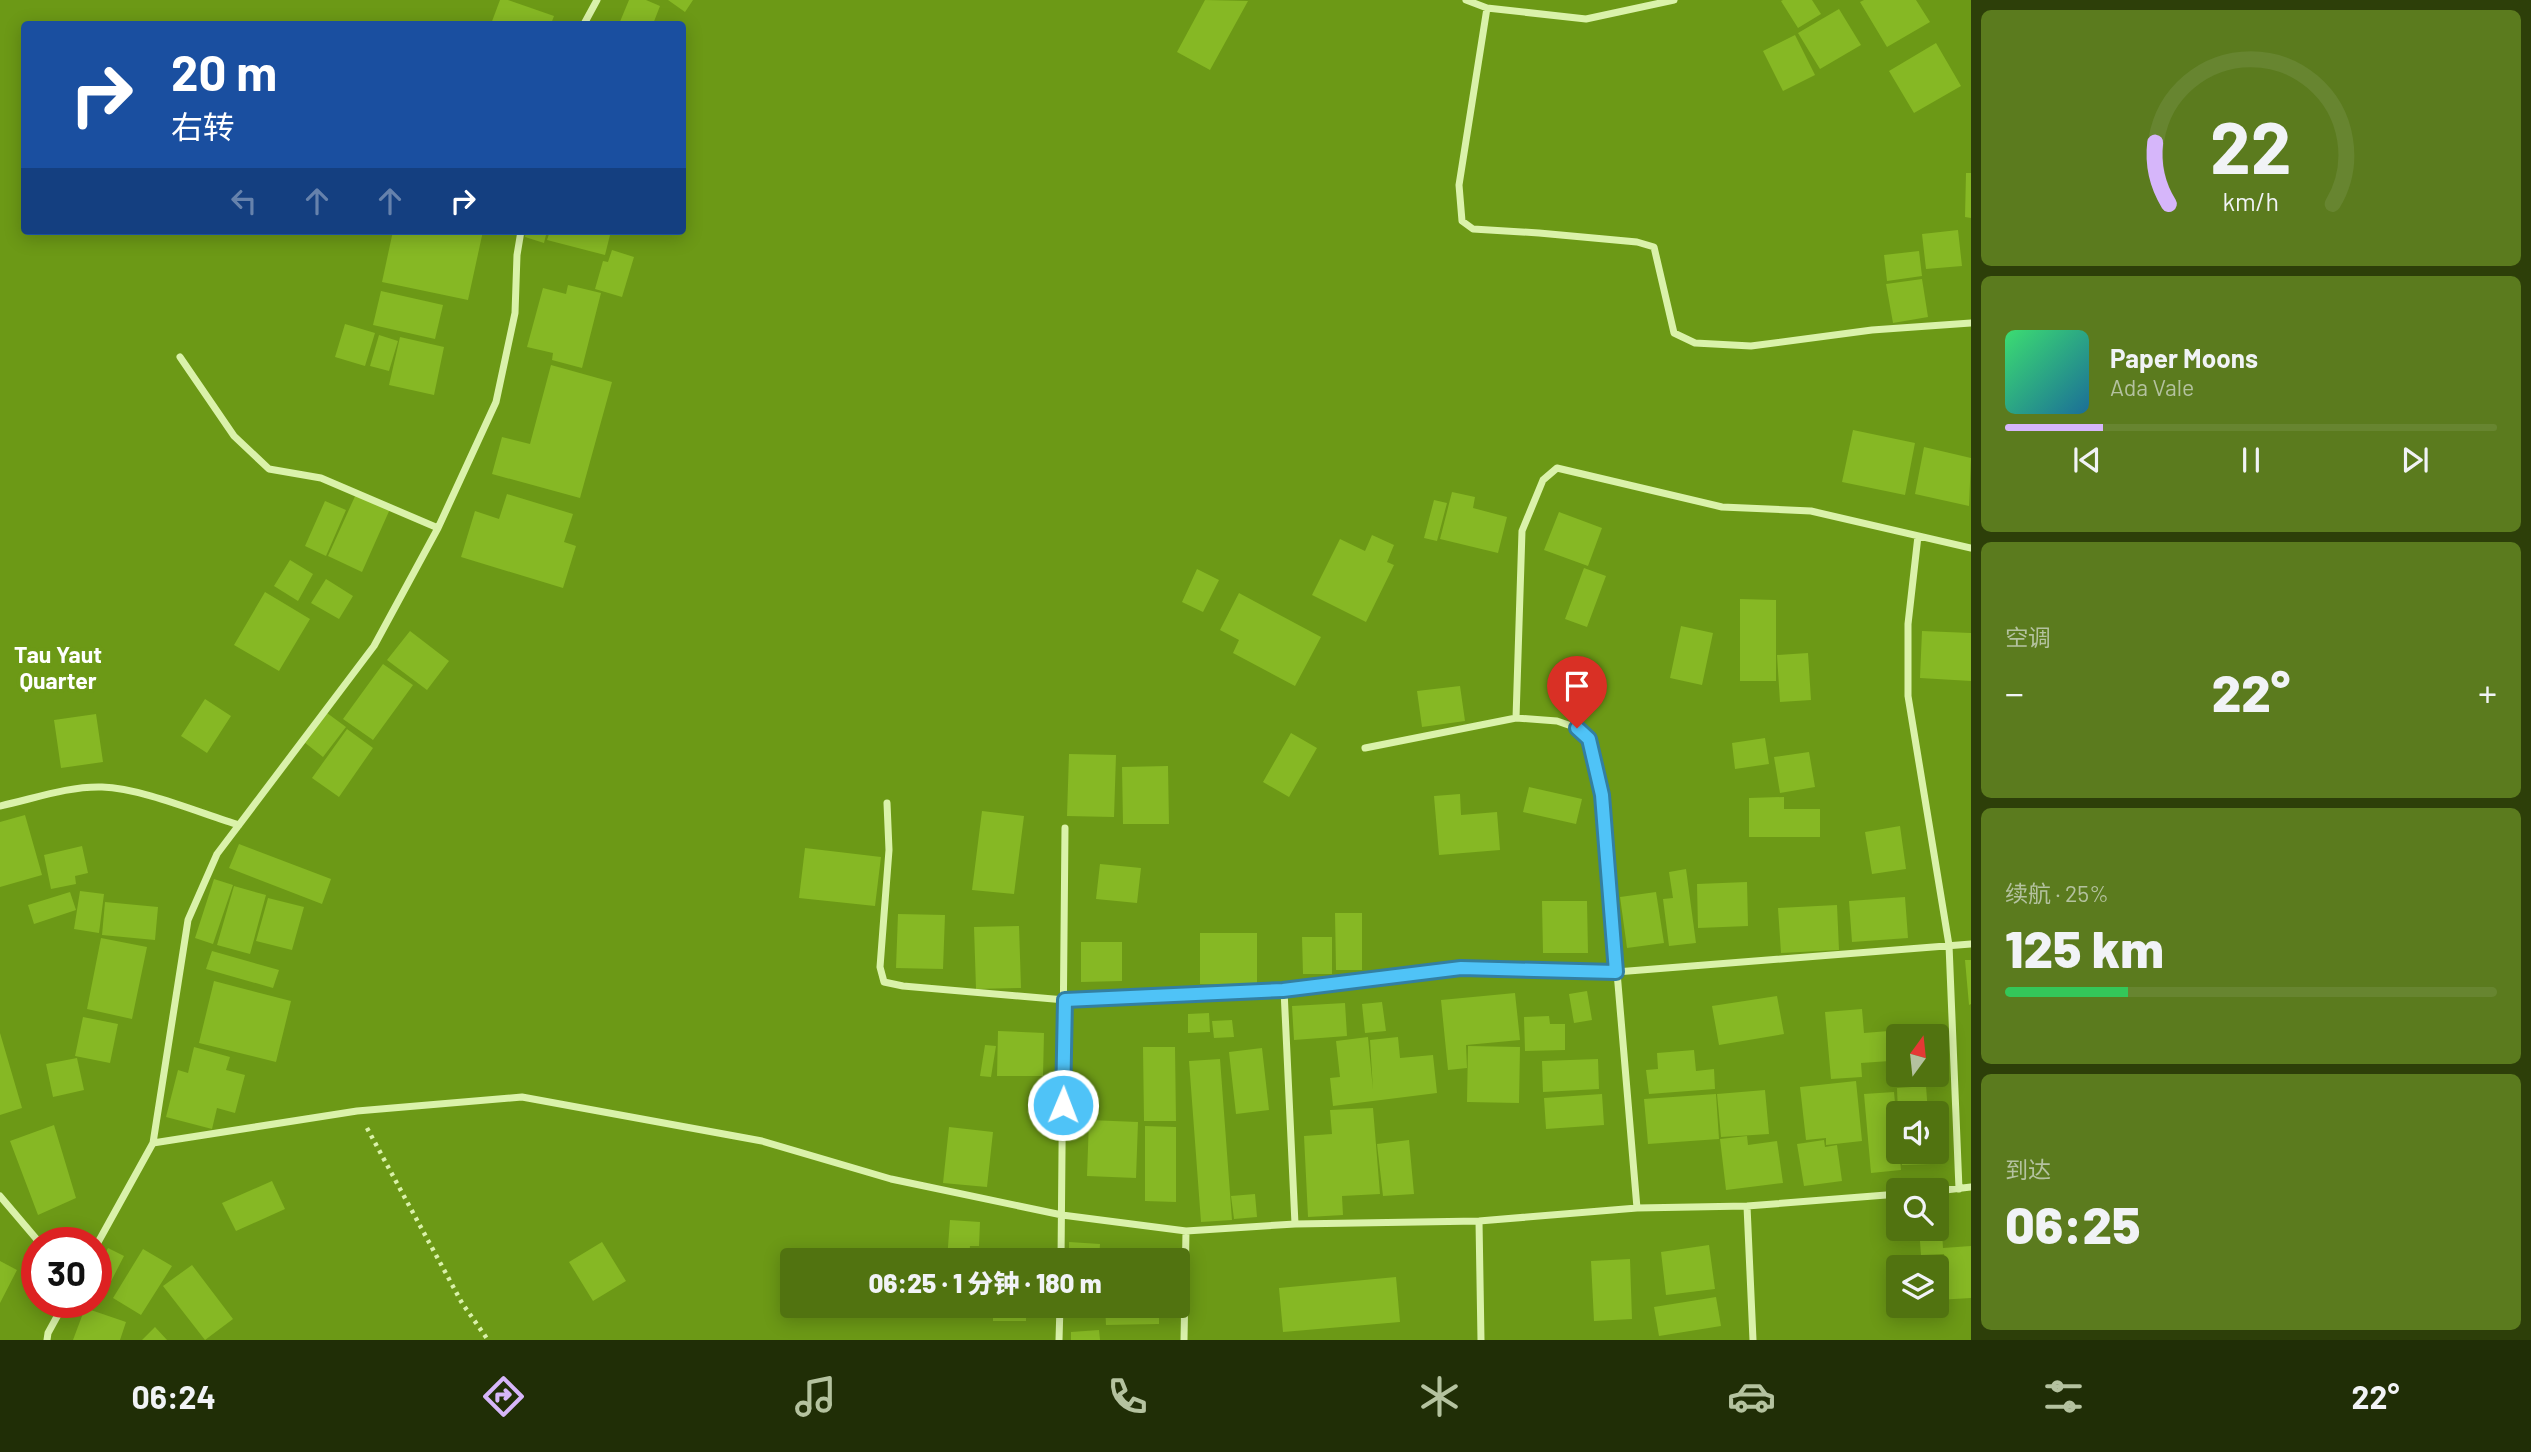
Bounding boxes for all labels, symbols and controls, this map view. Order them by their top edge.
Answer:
text: 20 m [171,42,277,101]
icon: right [56,49,147,140]
text: 22 [2210,101,2292,189]
text: 右转 [171,107,235,145]
icon: left [225,182,263,220]
icon: ahead [298,182,336,220]
icon: ahead [371,182,409,220]
icon: right [444,182,482,220]
text: km/h [2223,186,2279,216]
text: Paper Moons [2110,342,2258,373]
text: Ada Vale [2110,373,2194,401]
icon: previous [2068,441,2106,479]
icon: pause [2232,441,2270,479]
icon: next [2396,441,2434,479]
text: 空调 [2005,623,2051,651]
district label: Tau Yaut Quarter [14,640,102,694]
pin [1547,656,1607,728]
text: 22° [2212,660,2290,722]
icon: arrive [1558,667,1596,705]
text: − [2005,669,2024,715]
text: + [2478,669,2497,715]
text: 续航 · 25% [2005,879,2109,907]
text: 125 km [2005,916,2164,978]
north arrow [1886,1024,1950,1087]
map controls [1886,1024,1949,1318]
position arrow [1026,1068,1100,1142]
button: sound [1886,1101,1949,1164]
text: 到达 [2005,1155,2051,1183]
button: search [1886,1178,1949,1241]
text: 06:25 [2005,1192,2140,1254]
speed limit sign: 30 [21,1227,112,1318]
button: layers [1886,1255,1949,1318]
text: 06:25 · 1 分钟 · 180 m [868,1267,1102,1298]
icon: directions [479,1372,528,1421]
icon: music [791,1372,840,1421]
icon: phone [1103,1372,1152,1421]
icon: climate [1415,1372,1464,1421]
icon: car [1727,1372,1776,1421]
icon: filters [2039,1372,2088,1421]
text: 06:24 [132,1377,216,1415]
text: 22° [2352,1377,2399,1415]

